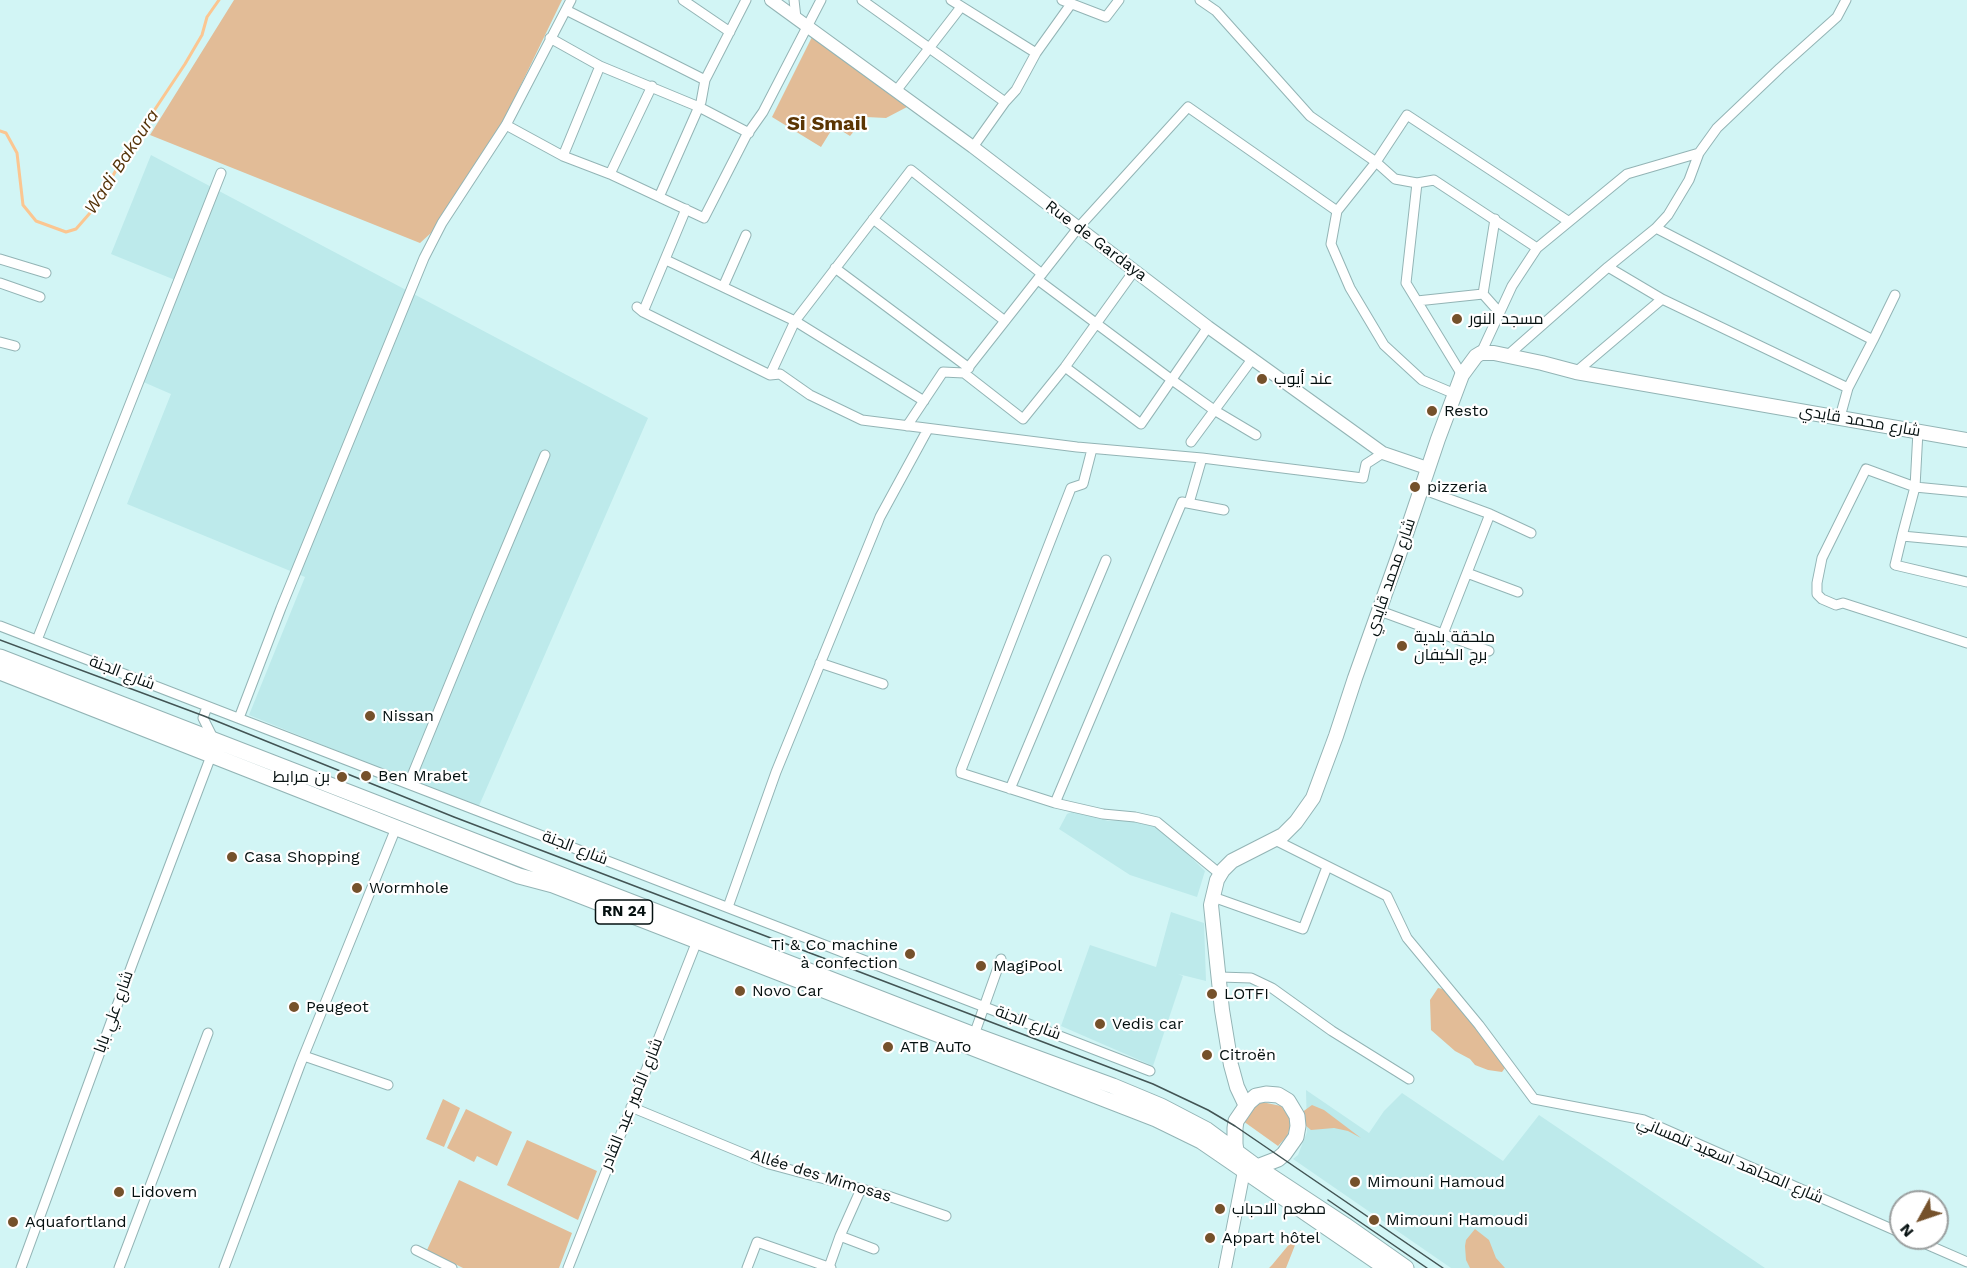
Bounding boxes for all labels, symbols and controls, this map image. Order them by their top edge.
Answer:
water label: Wadi Bakoura [80,106,164,218]
district label: Si Smail [787,112,867,136]
street label: Rue de Gardaya [1041,197,1151,285]
place label: مسجد النور [1469,309,1544,329]
marker: مسجد النور [1450,312,1464,326]
place label: عند أيوب [1274,369,1333,389]
marker: عند أيوب [1255,372,1269,386]
place label: Resto [1444,401,1488,421]
street label: شارع محمد قايدي [1798,401,1922,441]
marker: Resto [1425,404,1439,418]
place label: pizzeria [1427,477,1487,497]
marker: pizzeria [1408,480,1422,494]
street label: شارع محمد قايدي [1362,516,1420,638]
place label: ملحقة بلدية برج الكيفان [1414,627,1495,665]
marker: ملحقة بلدية برج الكيفان [1395,639,1409,653]
street label: شارع الجنة [86,652,158,694]
place label: Nissan [382,706,434,726]
marker: Nissan [363,709,377,723]
place label: Ben Mrabet [378,766,468,786]
place label: بن مرابط [273,767,330,787]
marker: Ben Mrabet [359,769,373,783]
marker: بن مرابط [335,770,349,784]
street label: شارع الجنة [539,827,611,869]
place label: Casa Shopping [244,847,359,867]
marker: Casa Shopping [225,850,239,864]
place label: Wormhole [369,878,449,898]
marker: Wormhole [350,881,364,895]
road number: RN 24 [596,900,652,924]
place label: Ti & Co machine à confection [771,935,898,973]
marker: Ti & Co machine à confection [903,947,917,961]
place label: MagiPool [993,956,1062,976]
marker: MagiPool [974,959,988,973]
street label: شارع علي بابا [90,968,138,1056]
place label: Novo Car [752,981,823,1001]
marker: Novo Car [733,984,747,998]
place label: LOTFI [1224,984,1269,1004]
marker: LOTFI [1205,987,1219,1001]
place label: Peugeot [306,997,369,1017]
marker: Peugeot [287,1000,301,1014]
street label: شارع الجنة [992,1002,1064,1044]
place label: Vedis car [1112,1014,1184,1034]
marker: Vedis car [1093,1017,1107,1031]
street label: شارع الأمير عبد القادر [597,1035,667,1173]
place label: ATB AuTo [900,1037,971,1057]
marker: ATB AuTo [881,1040,895,1054]
place label: Citroën [1219,1045,1276,1065]
marker: Citroën [1200,1048,1214,1062]
street label: شارع المجاهد اسعيد تلمساني [1634,1112,1826,1208]
street label: Allée des Mimosas [748,1145,894,1207]
place label: Mimouni Hamoud [1367,1172,1505,1192]
marker: Mimouni Hamoud [1348,1175,1362,1189]
place label: Lidovem [131,1182,197,1202]
marker: Lidovem [112,1185,126,1199]
north arrow [1889,1190,1949,1250]
place label: مطعم الاحباب [1232,1199,1326,1219]
marker: مطعم الاحباب [1213,1202,1227,1216]
place label: Mimouni Hamoudi [1386,1210,1528,1230]
place label: Aquafortland [25,1212,127,1232]
marker: Mimouni Hamoudi [1367,1213,1381,1227]
marker: Aquafortland [6,1215,20,1229]
text: N [1895,1220,1917,1241]
place label: Appart hôtel [1222,1228,1320,1248]
marker: Appart hôtel [1203,1231,1217,1245]

